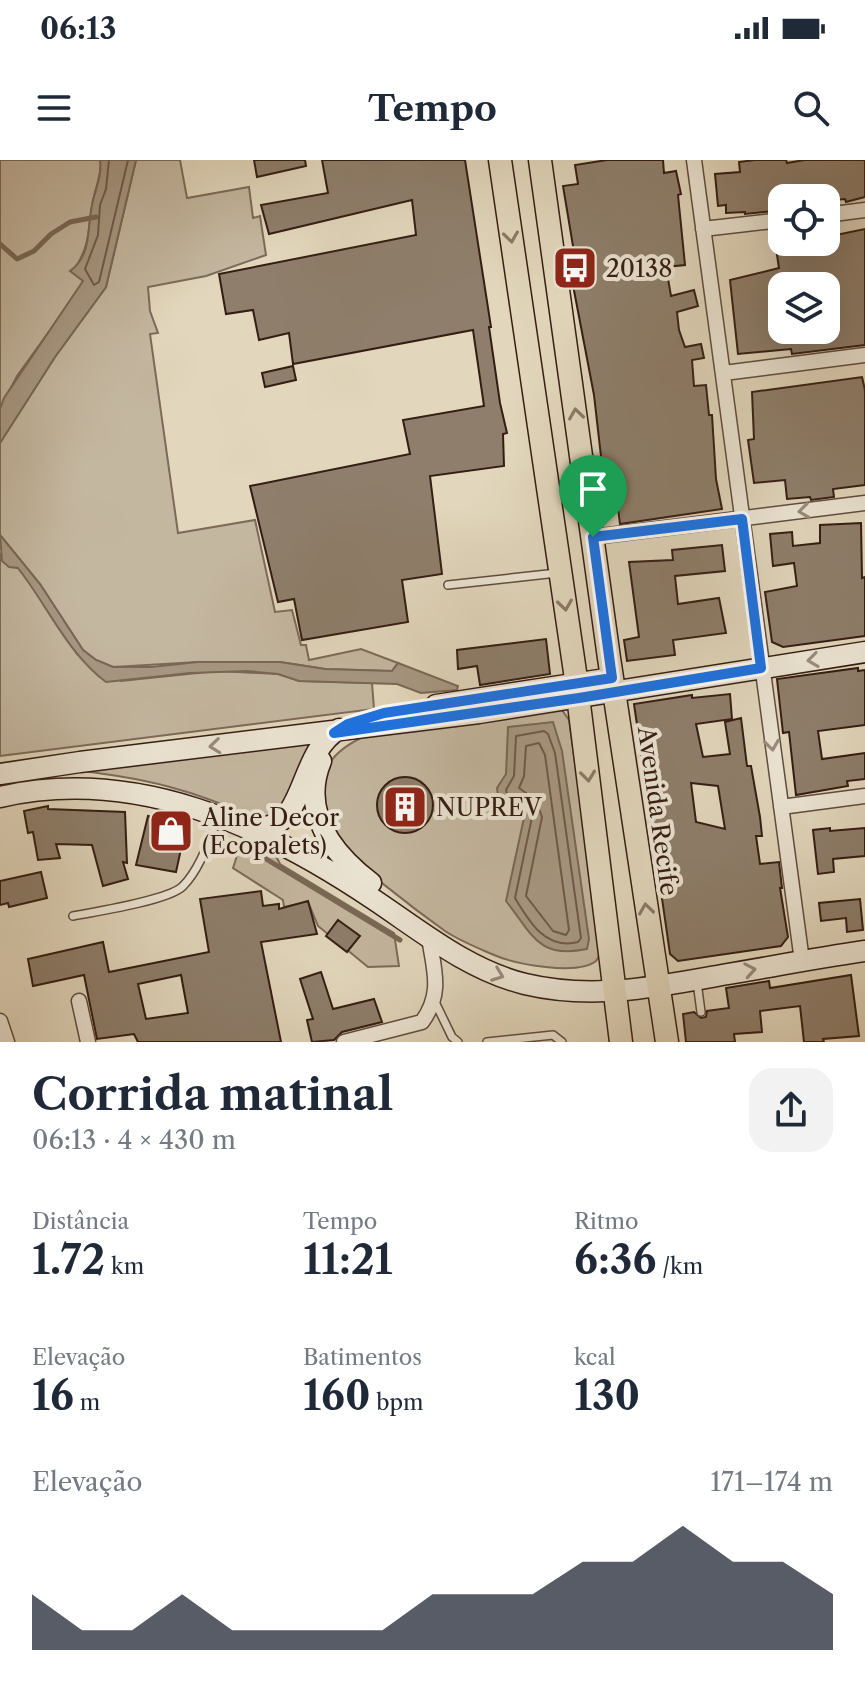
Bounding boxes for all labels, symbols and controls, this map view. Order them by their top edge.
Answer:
text: 06:13 [40,10,116,47]
icon: menu [32,86,76,130]
text: Tempo [368,86,497,130]
icon: search [789,86,833,130]
map controls [768,184,840,344]
button: locate [768,184,840,256]
one-way arrow [502,230,519,244]
bus stop icon: 20138 [551,244,599,292]
place label: 20138 [606,254,673,283]
button: layers [768,272,840,344]
one-way arrow [568,407,585,421]
pin [559,455,627,537]
icon: arrive [571,467,615,511]
one-way arrow [797,502,810,519]
one-way arrow [556,598,573,612]
one-way arrow [806,651,820,668]
street label: Avenida Recife [632,724,684,897]
one-way arrow [208,737,221,754]
one-way arrow [763,738,780,752]
one-way arrow [579,770,596,783]
building icon: NUPREV [381,783,429,831]
place label: NUPREV [436,793,542,822]
place label: Aline Decor (Ecopalets) [201,803,339,860]
shop icon: Aline Decor (Ecopalets) [147,807,195,855]
one-way arrow [638,902,655,916]
one-way arrow [743,963,757,980]
one-way arrow [490,965,504,982]
text: Corrida matinal [32,1067,393,1121]
button: share [749,1068,833,1152]
text: 06:13 · 4 × 430 m [32,1124,236,1156]
text: Distância [32,1208,129,1235]
text: Tempo [303,1208,377,1235]
text: Ritmo [574,1208,639,1235]
text: 1.72 [32,1235,105,1284]
text: 11:21 [303,1235,393,1284]
text: 6:36 [574,1235,656,1284]
text: km [105,1253,144,1280]
text: /km [656,1253,703,1280]
text: Elevação [32,1344,125,1371]
text: Batimentos [303,1344,422,1371]
text: kcal [574,1344,616,1371]
text: 16 [32,1371,74,1420]
text: 160 [303,1371,370,1420]
text: 130 [574,1371,640,1420]
text: m [74,1389,100,1416]
text: bpm [370,1389,424,1416]
text: Elevação [32,1466,142,1498]
text: 171–174 m [710,1466,833,1498]

